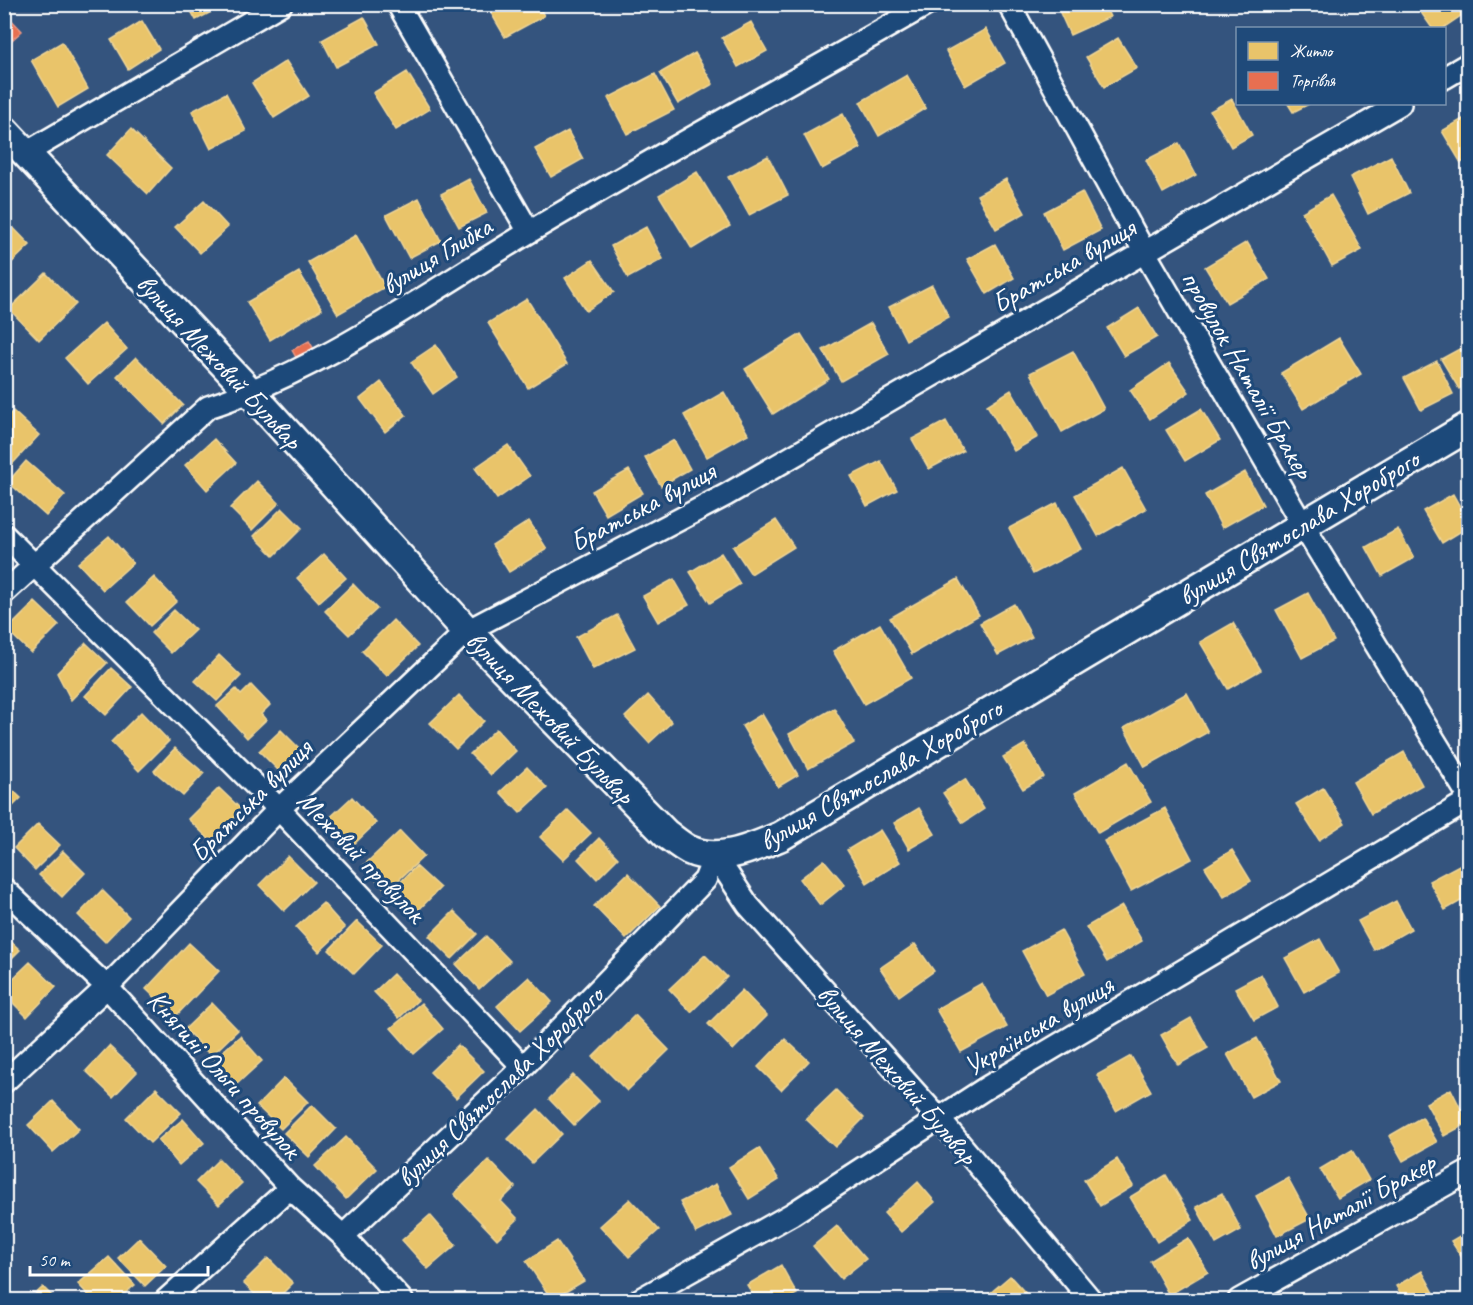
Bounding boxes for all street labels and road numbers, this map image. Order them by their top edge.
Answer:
street label: вулиця Глибка [375,208,499,302]
street label: Братська вулиця [985,209,1143,321]
street label: провулок Наталії Бракер [1174,264,1323,487]
street label: вулиця Межовий Бульвар [129,266,311,458]
street label: вулиця Святослава Хороброго [1171,440,1428,613]
street label: Братська вулиця [563,452,723,559]
street label: вулиця Межовий Бульвар [459,623,643,813]
street label: вулиця Святослава Хороброго [752,689,1011,858]
street label: Братська вулиця [181,730,321,869]
street label: Межовий провулок [290,783,435,932]
street label: Українська вулиця [957,967,1120,1084]
street label: вулиця Святослава Хороброго [388,976,613,1194]
street label: вулиця Межовий Бульвар [810,977,987,1173]
street label: Княгині Ольги провулок [140,983,311,1168]
street label: вулиця Наталії Бракер [1239,1144,1444,1278]

